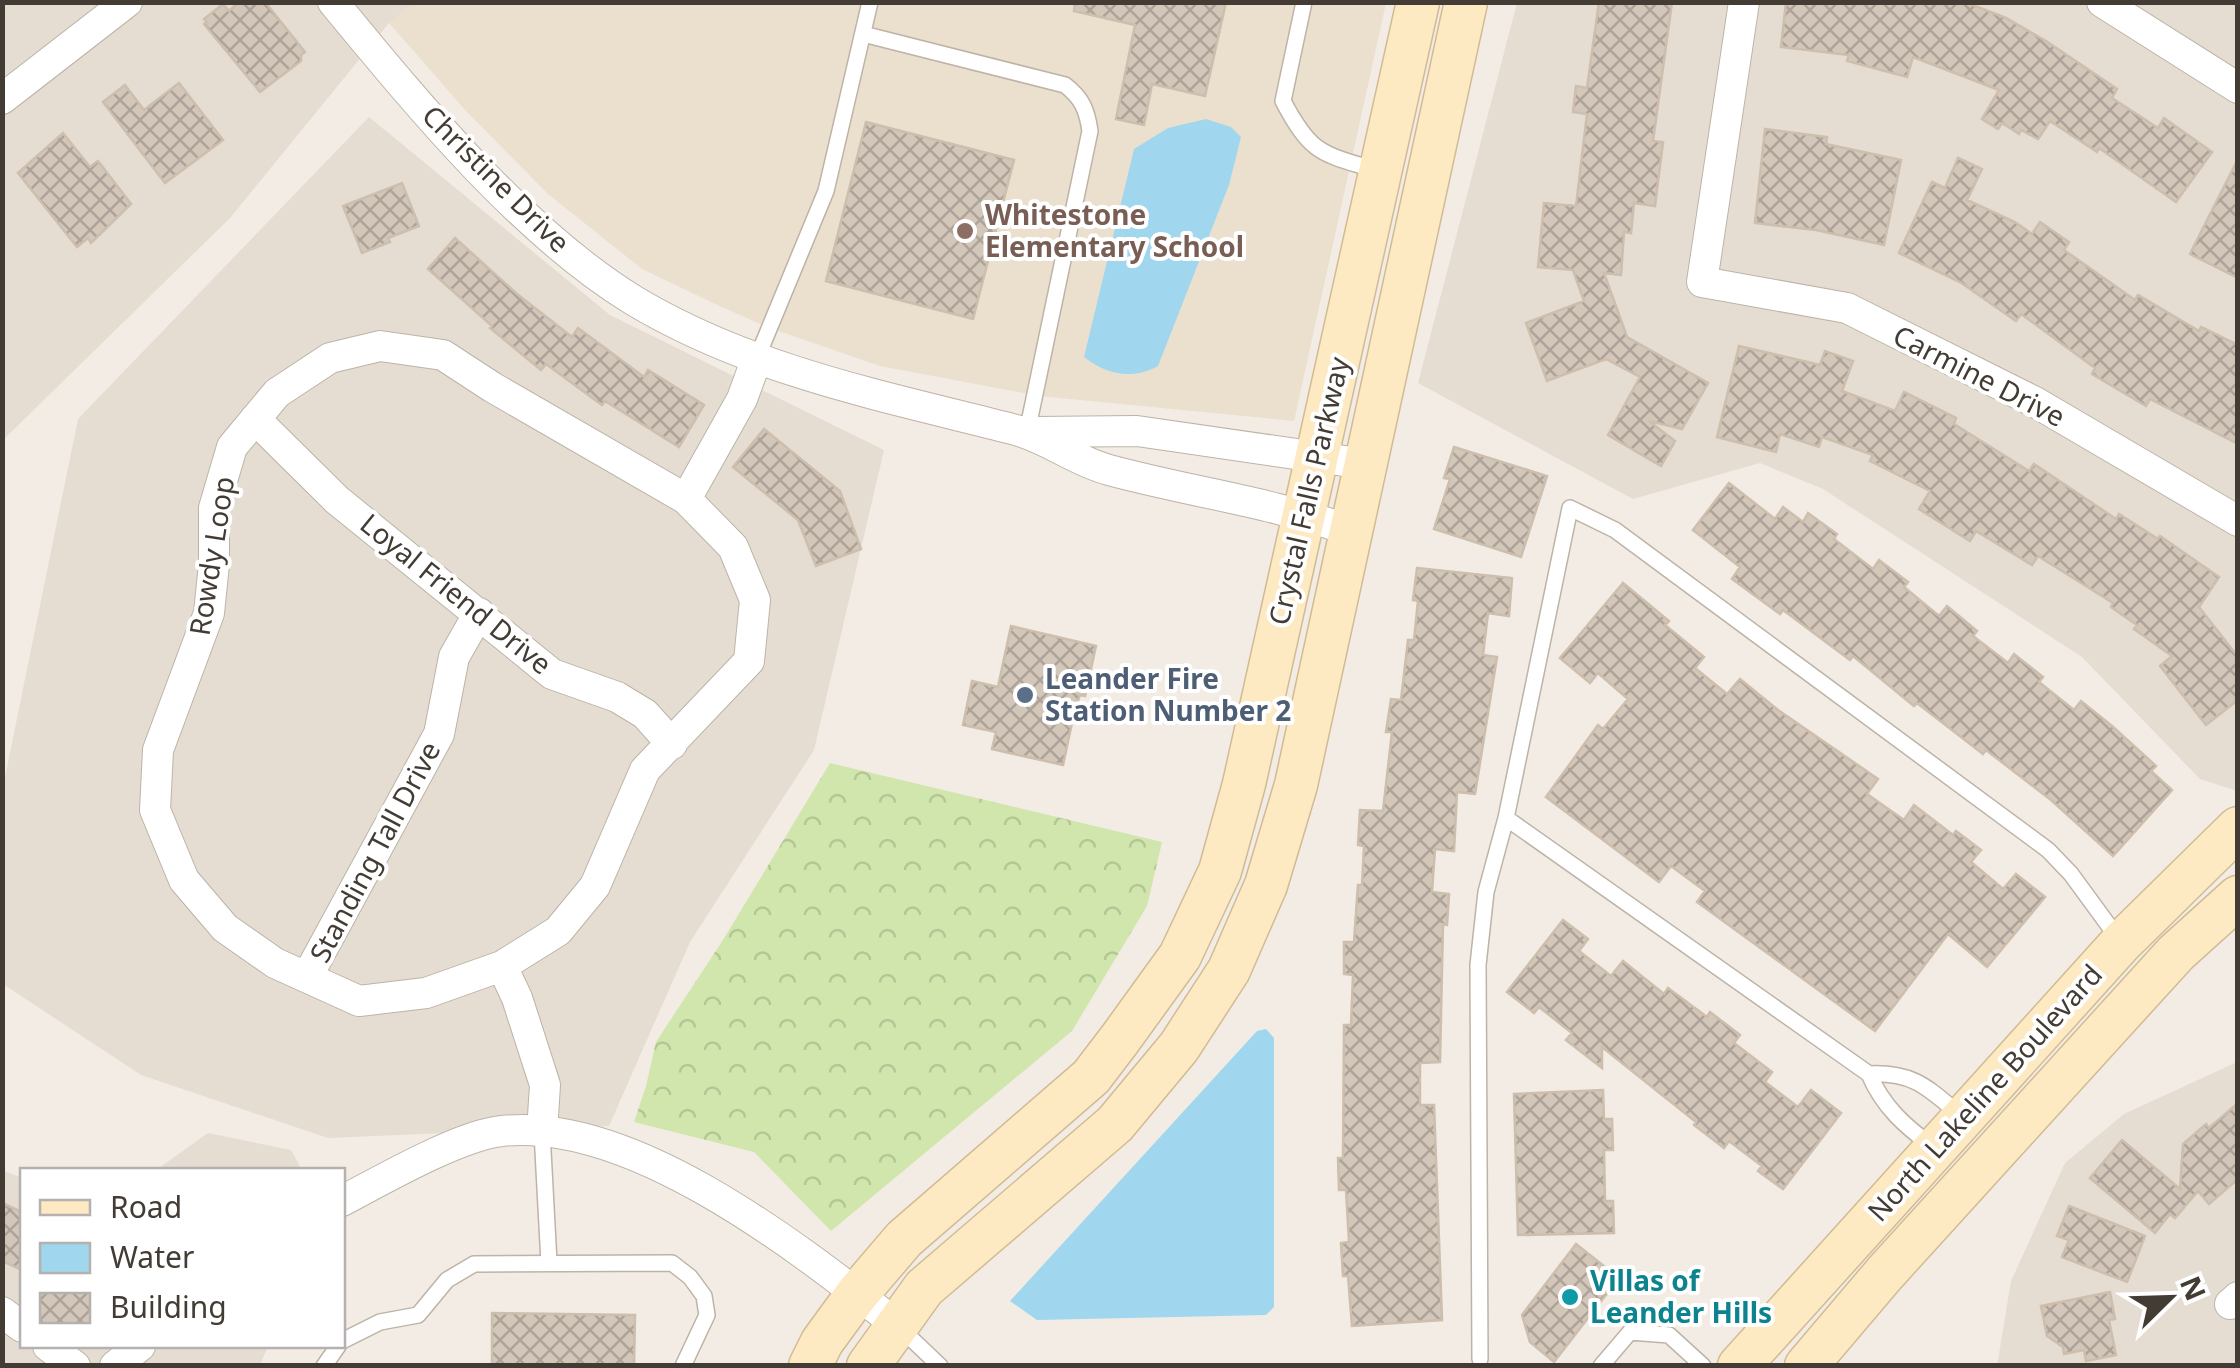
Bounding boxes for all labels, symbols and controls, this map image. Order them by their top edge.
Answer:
street label: Christine Drive [415,96,579,260]
place label: Whitestone Elementary School [985,195,1244,265]
marker: Whitestone Elementary School [954,220,976,242]
street label: Carmine Drive [1887,316,2072,435]
street label: Crystal Falls Parkway [1259,352,1357,628]
street label: Rowdy Loop [180,474,242,638]
street label: Loyal Friend Drive [353,504,560,682]
place label: Leander Fire Station Number 2 [1045,659,1291,729]
marker: Leander Fire Station Number 2 [1014,684,1036,706]
street label: Standing Tall Drive [300,735,448,969]
street label: North Lakeline Boulevard [1859,956,2110,1229]
legend [20,1168,345,1348]
text: Road [110,1186,182,1227]
text: Water [110,1236,194,1277]
north arrow [2120,1248,2220,1348]
place label: Villas of Leander Hills [1590,1261,1772,1331]
text: N [2172,1270,2216,1306]
text: Building [110,1286,227,1327]
marker: Villas of Leander Hills [1559,1286,1581,1308]

